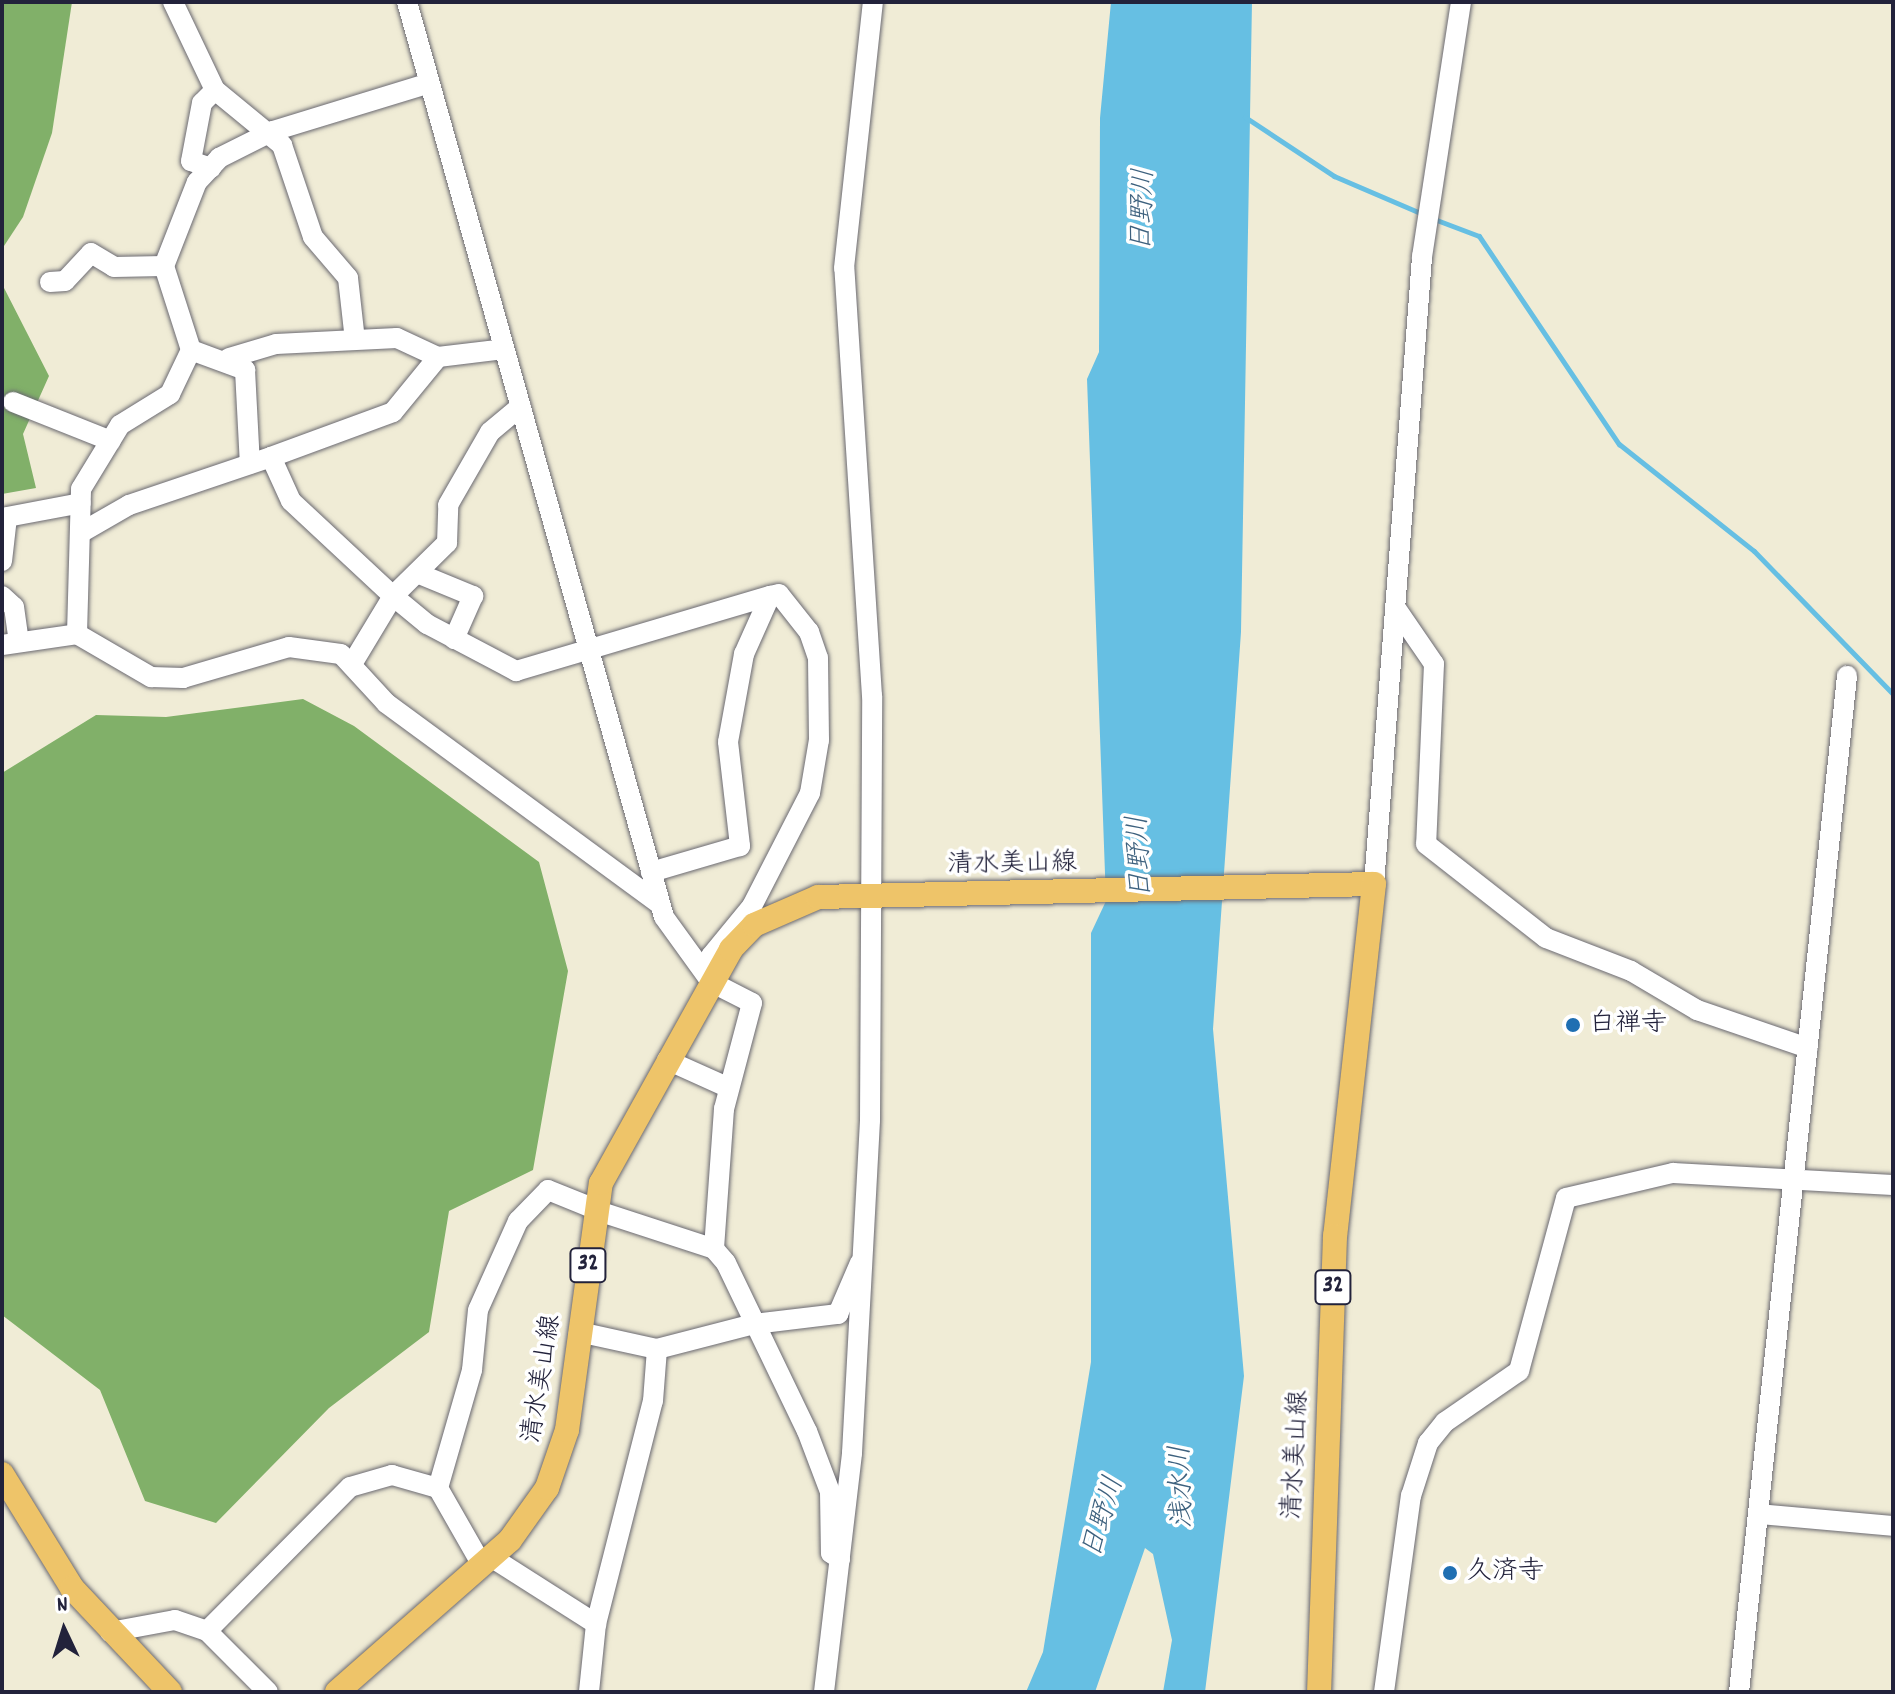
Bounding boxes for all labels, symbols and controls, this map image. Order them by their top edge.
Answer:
water label: 日野川 [1127,167,1163,253]
water label: 日野川 [1123,814,1161,900]
street label: 清水美山線 [947,848,1077,882]
place label: 白禅寺 [1589,1009,1667,1041]
marker: 白禅寺 [1564,1016,1582,1034]
road number: 32 [568,1245,608,1285]
road number: 32 [1313,1267,1353,1307]
street label: 清水美山線 [517,1312,569,1446]
street label: 清水美山線 [1278,1389,1316,1521]
water label: 浅水川 [1166,1444,1202,1530]
water label: 日野川 [1077,1473,1133,1563]
place label: 久済寺 [1466,1557,1544,1589]
marker: 久済寺 [1441,1564,1459,1582]
north arrow [24,1590,104,1670]
text: N [56,1590,69,1621]

